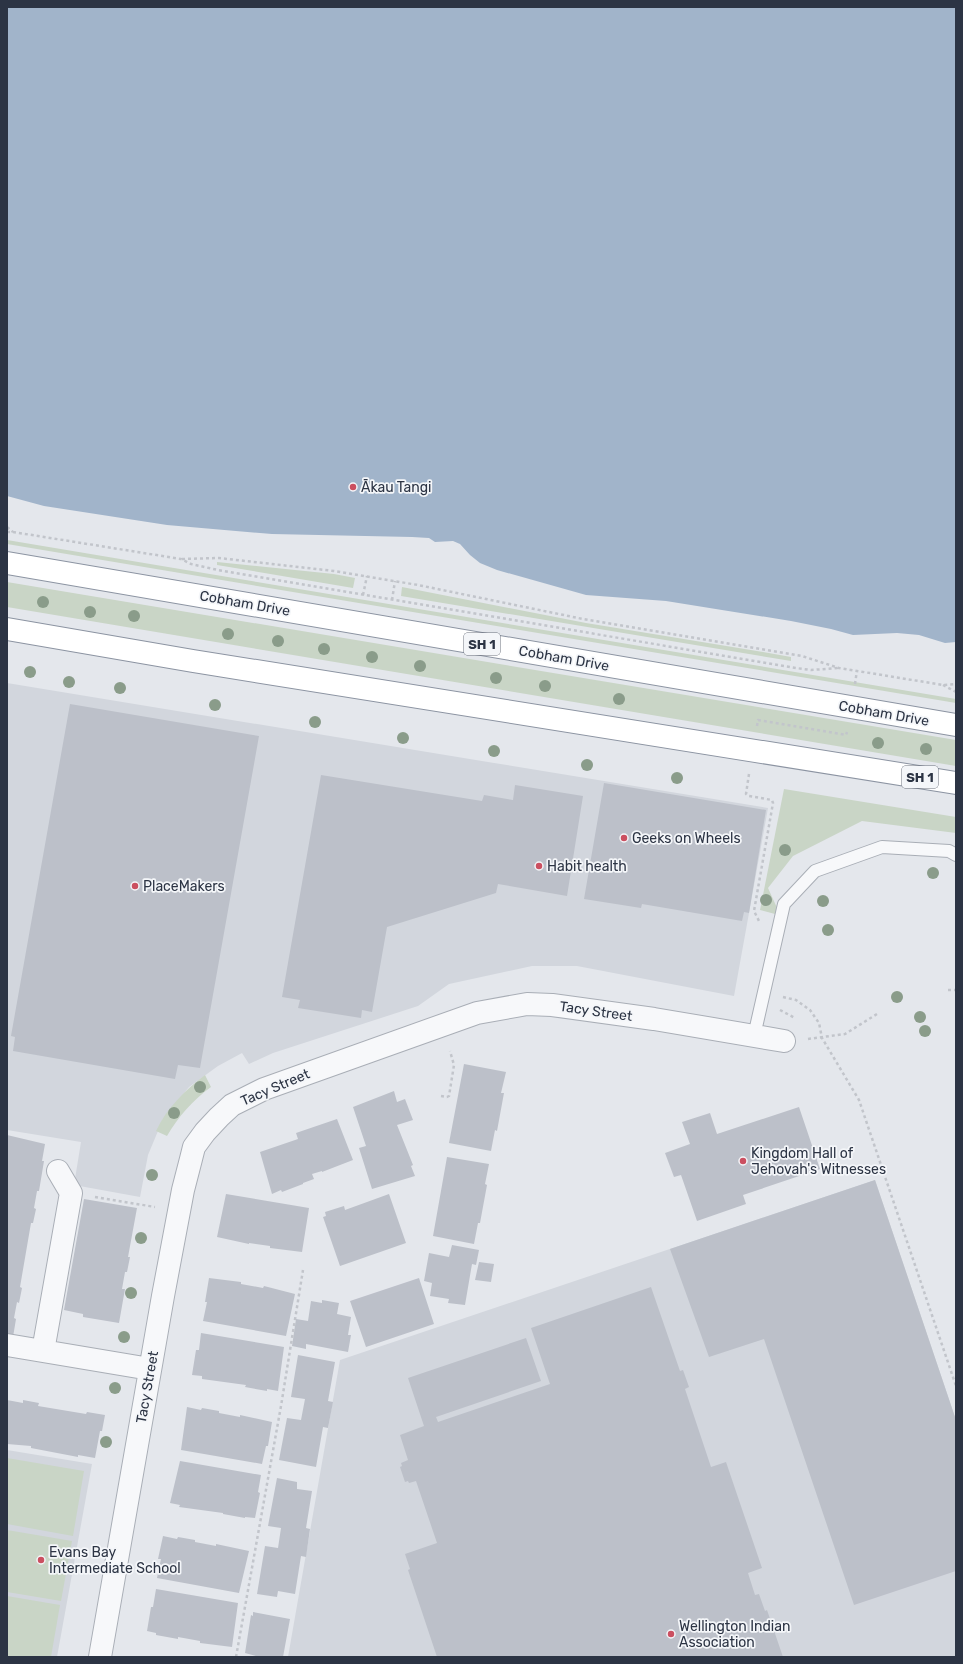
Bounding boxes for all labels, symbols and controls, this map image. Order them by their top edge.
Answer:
place label: Ākau Tangi [361,478,431,496]
marker: Ākau Tangi [348,482,358,492]
street label: Cobham Drive [198,587,292,620]
road number: SH 1 [464,633,500,655]
street label: Cobham Drive [517,642,611,675]
street label: Cobham Drive [837,697,931,730]
road number: SH 1 [902,766,938,788]
place label: Geeks on Wheels [632,830,741,847]
marker: Geeks on Wheels [619,833,629,843]
place label: Habit health [547,858,627,875]
marker: Habit health [534,861,544,871]
place label: PlaceMakers [143,878,225,895]
marker: PlaceMakers [130,881,140,891]
street label: Tacy Street [558,998,634,1025]
street label: Tacy Street [238,1065,313,1110]
place label: Kingdom Hall of Jehovah's Witnesses [751,1145,886,1178]
marker: Kingdom Hall of Jehovah's Witnesses [738,1156,748,1166]
street label: Tacy Street [133,1349,162,1425]
place label: Evans Bay Intermediate School [49,1544,181,1577]
marker: Evans Bay Intermediate School [36,1555,46,1565]
place label: Wellington Indian Association [679,1618,790,1651]
marker: Wellington Indian Association [666,1629,676,1639]

